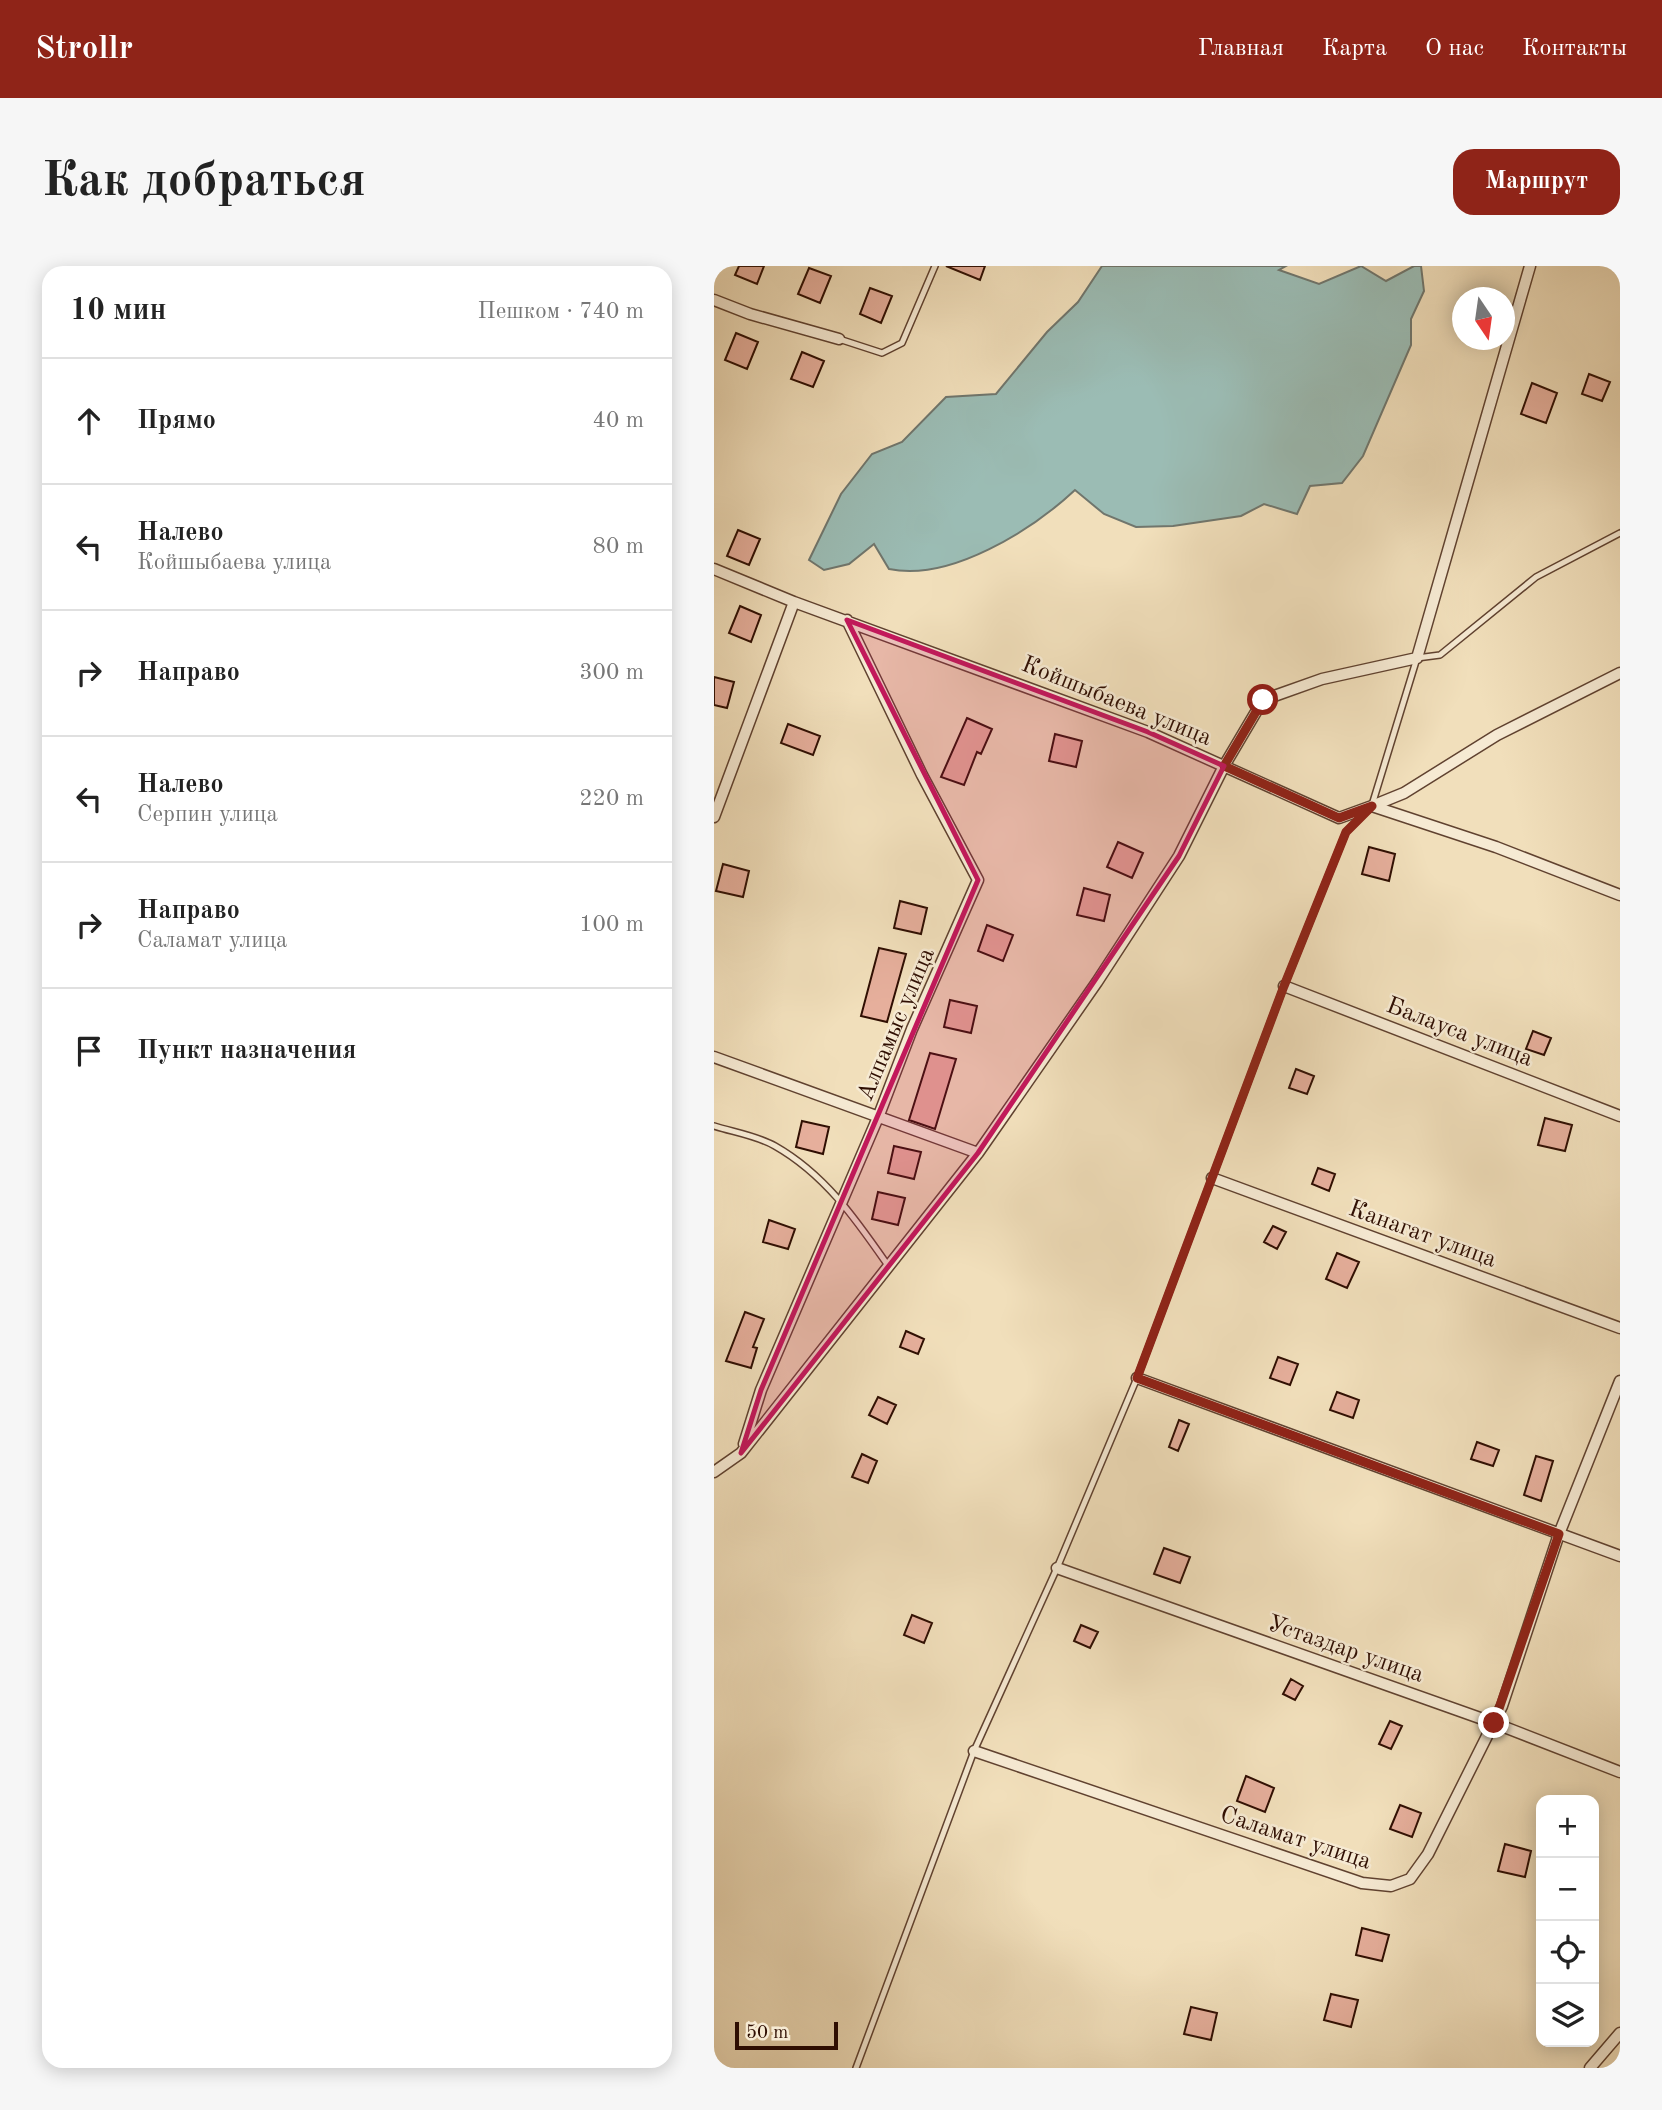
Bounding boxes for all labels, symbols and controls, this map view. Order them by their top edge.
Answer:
text: Strollr [35,33,133,66]
text: Главная [1198,37,1284,61]
text: Карта [1322,37,1387,61]
text: О нас [1425,37,1484,61]
text: Контакты [1522,37,1627,61]
button: Маршрут [1453,149,1620,215]
text: Как добраться [42,158,366,207]
north arrow [1452,287,1515,350]
text: 10 мин [70,296,167,326]
text: Пешком · 740 m [478,300,644,323]
icon: ahead [70,402,108,440]
text: Прямо [137,408,216,434]
text: 40 m [593,409,644,432]
text: Налево [137,520,224,546]
icon: left [70,528,108,566]
text: 80 m [593,535,644,558]
text: Койшыбаева улица [137,551,331,574]
street label: Койшыбаева улица [1018,653,1215,751]
icon: right [70,654,108,692]
text: Направо [137,660,240,686]
text: 300 m [579,661,644,684]
route start [1247,684,1278,715]
text: Налево [137,772,224,798]
icon: left [70,780,108,818]
text: 220 m [579,787,644,810]
text: Серпин улица [137,803,278,826]
text: Направо [137,898,240,924]
icon: right [70,906,108,944]
text: 100 m [579,913,644,936]
text: Саламат улица [137,929,287,952]
street label: Алпамыс улица [854,945,940,1105]
street label: Балауса улица [1383,994,1536,1072]
icon: arrive [70,1032,108,1070]
text: Пункт назначения [137,1038,356,1064]
street label: Канагат улица [1345,1197,1500,1273]
street label: Устаздар улица [1264,1612,1427,1688]
route end [1478,1707,1509,1738]
map controls [1536,1795,1599,2047]
button: + [1536,1795,1599,1858]
street label: Саламат улица [1217,1803,1374,1875]
button: − [1536,1858,1599,1921]
button: locate [1536,1921,1599,1984]
button: layers [1536,1984,1599,2047]
scale bar [735,2019,838,2051]
text: 50 m [746,2024,788,2043]

